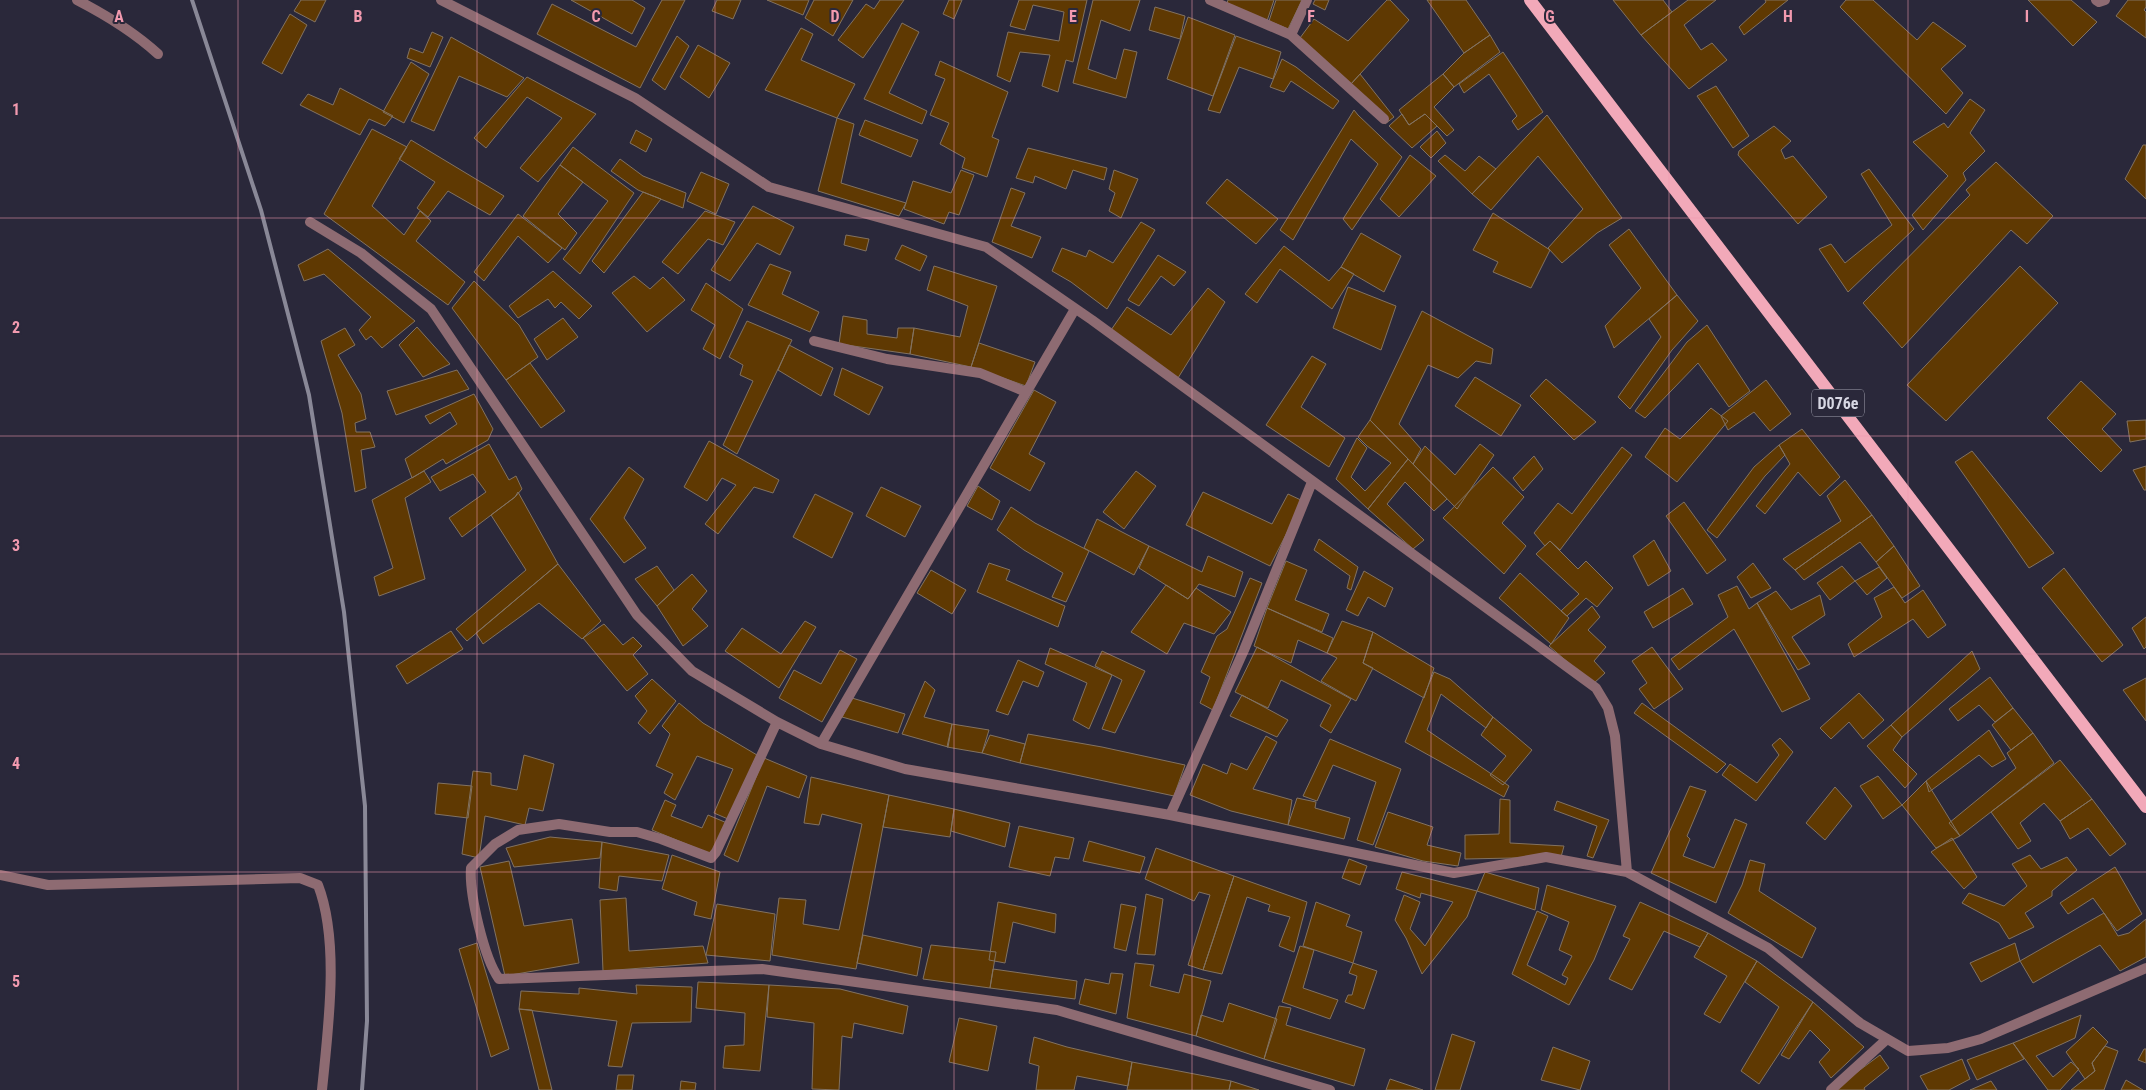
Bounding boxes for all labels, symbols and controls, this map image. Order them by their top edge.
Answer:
text: A [114,7,124,26]
text: B [354,7,363,26]
text: C [591,7,601,26]
text: D [830,7,840,26]
text: E [1069,7,1077,26]
text: F [1307,7,1315,26]
text: G [1545,7,1555,26]
text: H [1783,7,1793,26]
text: I [2025,7,2029,26]
text: 1 [12,100,20,119]
text: 2 [12,318,20,337]
road number: D076e [1812,389,1864,416]
text: 3 [12,536,20,555]
text: 4 [12,754,20,773]
text: 5 [12,972,20,991]

